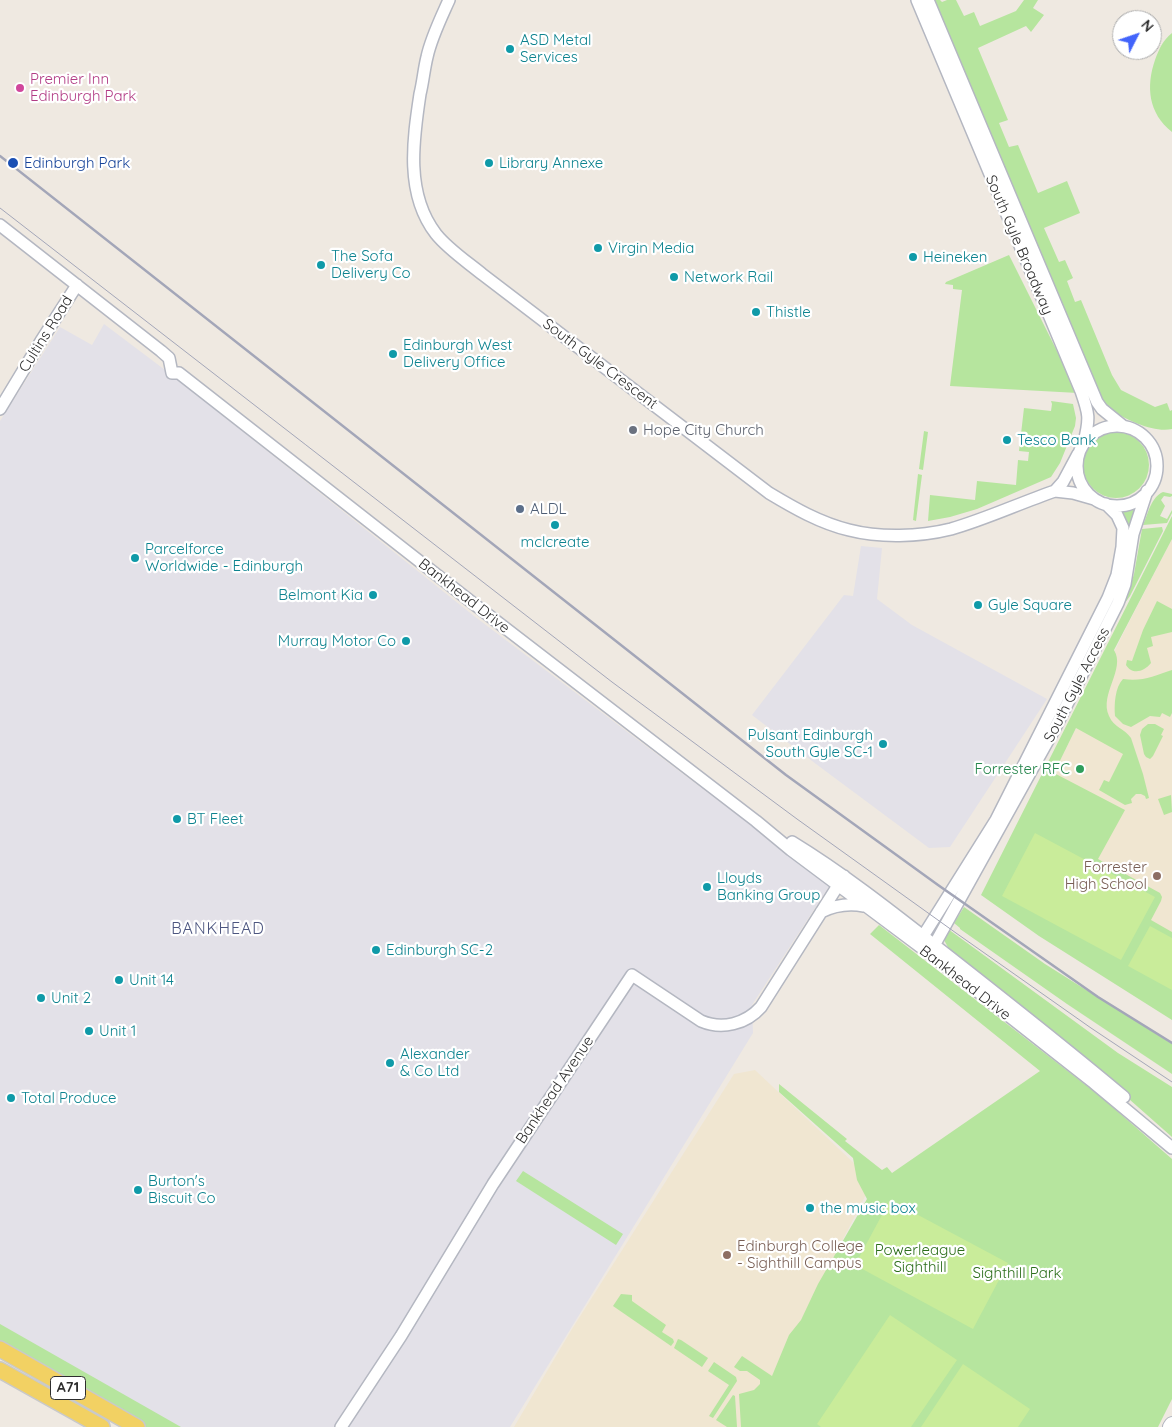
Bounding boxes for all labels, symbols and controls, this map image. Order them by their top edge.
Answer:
north arrow [1112,10,1162,60]
text: N [1137,16,1158,36]
place label: ASD Metal Services [520,31,592,66]
marker: ASD Metal Services [504,43,516,55]
place label: Premier Inn Edinburgh Park [30,70,136,105]
marker: Premier Inn Edinburgh Park [14,82,26,94]
place label: Edinburgh Park [24,154,130,172]
place label: Library Annexe [499,154,603,172]
marker: Edinburgh Park [6,156,20,170]
marker: Library Annexe [483,157,495,169]
street label: South Gyle Broadway [981,172,1057,318]
place label: Virgin Media [608,239,694,257]
marker: Virgin Media [592,242,604,254]
place label: The Sofa Delivery Co [331,247,411,282]
place label: Heineken [923,248,987,266]
marker: Heineken [907,251,919,263]
marker: The Sofa Delivery Co [315,259,327,271]
place label: Network Rail [684,268,773,286]
marker: Network Rail [668,271,680,283]
street label: Cultins Road [15,292,77,376]
place label: Thistle [766,303,811,321]
marker: Thistle [750,306,762,318]
street label: South Gyle Crescent [539,315,661,413]
place label: Edinburgh West Delivery Office [403,336,512,371]
marker: Edinburgh West Delivery Office [387,348,399,360]
place label: Hope City Church [643,421,764,439]
marker: Hope City Church [627,424,639,436]
place label: Tesco Bank [1017,431,1096,449]
marker: Tesco Bank [1001,434,1013,446]
place label: ALDL [530,500,566,518]
marker: ALDL [514,503,526,515]
marker: mclcreate [549,519,561,531]
place label: mclcreate [520,533,590,551]
place label: Parcelforce Worldwide - Edinburgh [145,540,303,575]
marker: Parcelforce Worldwide - Edinburgh [129,552,141,564]
street label: Bankhead Drive [415,555,513,637]
place label: Belmont Kia [278,586,363,604]
marker: Belmont Kia [367,589,379,601]
place label: Gyle Square [988,596,1072,614]
marker: Gyle Square [972,599,984,611]
street label: South Gyle Access [1040,625,1114,745]
place label: Murray Motor Co [278,632,396,650]
marker: Murray Motor Co [400,635,412,647]
place label: Pulsant Edinburgh South Gyle SC-1 [748,726,873,761]
marker: Pulsant Edinburgh South Gyle SC-1 [877,738,889,750]
place label: Forrester RFC [974,760,1070,778]
marker: Forrester RFC [1074,763,1086,775]
place label: BT Fleet [187,810,244,828]
marker: BT Fleet [171,813,183,825]
place label: Forrester High School [1065,858,1147,893]
place label: Lloyds Banking Group [717,869,820,904]
marker: Forrester High School [1151,870,1163,882]
marker: Lloyds Banking Group [701,881,713,893]
district label: BANKHEAD [170,919,266,939]
place label: Edinburgh SC-2 [386,941,493,959]
street label: Bankhead Drive [916,942,1014,1024]
marker: Edinburgh SC-2 [370,944,382,956]
place label: Unit 14 [129,971,174,989]
marker: Unit 14 [113,974,125,986]
place label: Unit 2 [51,989,91,1007]
marker: Unit 2 [35,992,47,1004]
place label: Unit 1 [99,1022,136,1040]
marker: Unit 1 [83,1025,95,1037]
street label: Bankhead Avenue [512,1033,598,1147]
place label: Alexander & Co Ltd [400,1045,470,1080]
marker: Alexander & Co Ltd [384,1057,396,1069]
place label: Total Produce [21,1089,117,1107]
marker: Total Produce [5,1092,17,1104]
place label: Burton's Biscuit Co [148,1172,216,1207]
marker: Burton's Biscuit Co [132,1184,144,1196]
place label: the music box [820,1199,916,1217]
marker: the music box [804,1202,816,1214]
place label: Edinburgh College - Sighthill Campus [737,1237,863,1272]
park label: Powerleague Sighthill [875,1241,965,1276]
marker: Edinburgh College - Sighthill Campus [721,1249,733,1261]
park label: Sighthill Park [972,1264,1062,1282]
road number: A71 [50,1376,86,1400]

